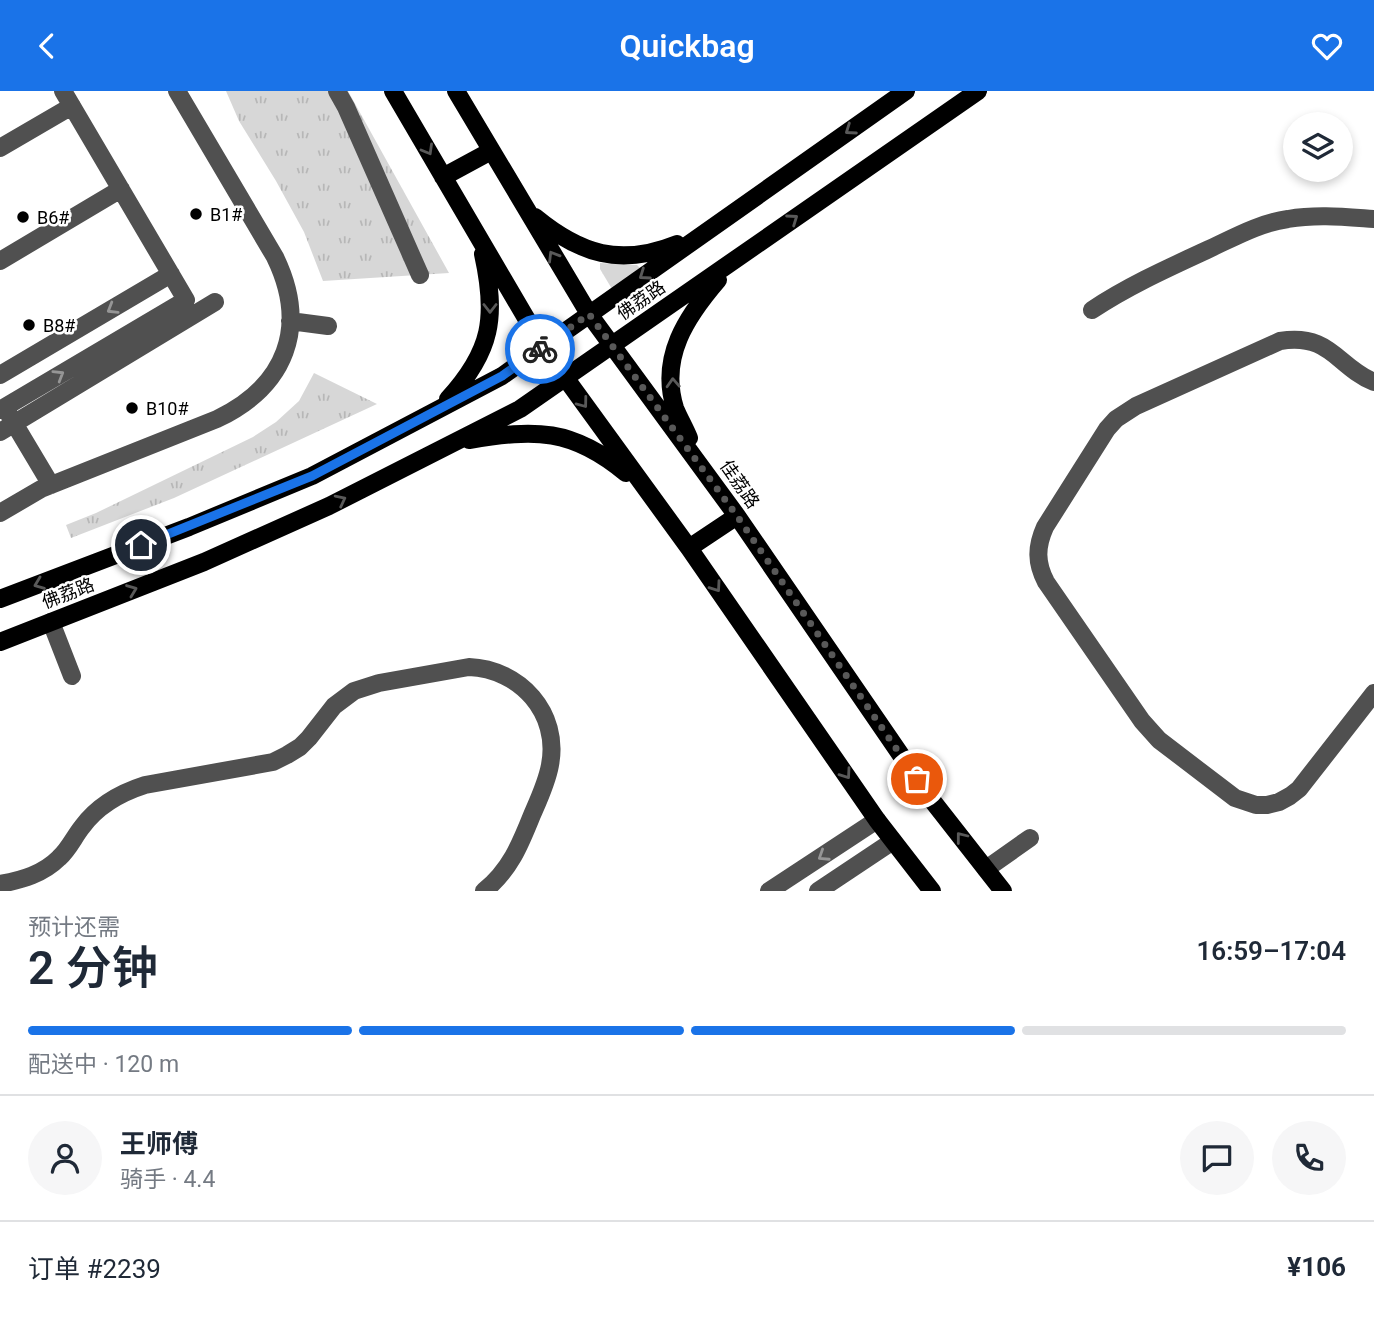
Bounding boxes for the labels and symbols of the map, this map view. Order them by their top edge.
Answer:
one-way arrow [845,122,858,134]
one-way arrow [419,142,432,155]
place label: B1# [210,204,242,225]
marker: B1# [188,206,204,222]
place label: B6# [37,207,69,228]
marker: B6# [15,209,31,225]
one-way arrow [785,215,798,228]
one-way arrow [549,250,562,263]
one-way arrow [639,267,652,279]
street label: 佛荔路 [613,276,669,324]
one-way arrow [107,301,119,314]
one-way arrow [482,303,498,314]
courier [505,314,575,384]
place label: B8# [43,315,75,336]
marker: B8# [21,317,37,333]
one-way arrow [51,371,64,384]
one-way arrow [665,377,680,388]
one-way arrow [574,395,587,408]
place label: B10# [146,398,189,419]
marker: B10# [124,400,140,416]
street label: 佳荔路 [716,456,764,512]
one-way arrow [334,494,346,508]
pin [111,515,171,575]
street label: 佛荔路 [39,574,97,612]
one-way arrow [34,576,46,590]
one-way arrow [708,579,720,592]
one-way arrow [126,585,138,599]
pin [887,749,947,809]
one-way arrow [837,766,850,779]
one-way arrow [957,833,969,846]
one-way arrow [818,847,831,860]

